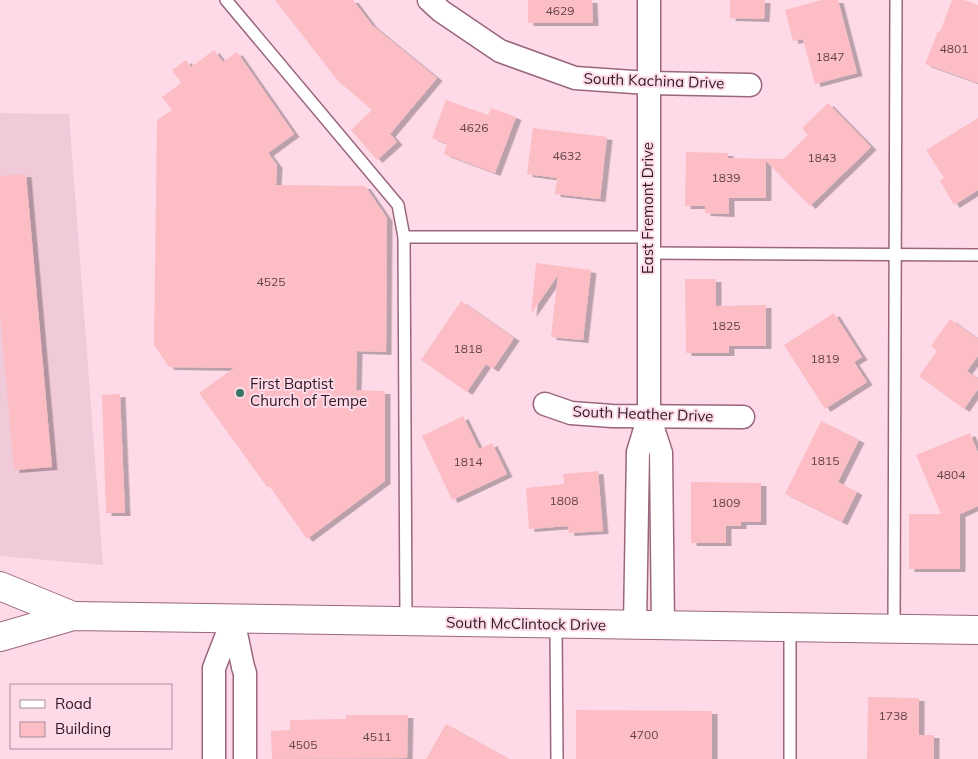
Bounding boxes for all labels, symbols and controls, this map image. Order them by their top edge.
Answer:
house number: 4629 [546,3,574,18]
house number: 4801 [940,41,968,56]
house number: 1847 [816,49,844,64]
street label: South Kachina Drive [583,69,725,92]
house number: 4626 [460,120,488,135]
street label: East Fremont Drive [638,142,657,274]
house number: 4632 [553,148,581,163]
house number: 1843 [808,150,836,165]
house number: 1839 [712,170,740,185]
house number: 4525 [257,274,285,289]
house number: 1825 [712,318,740,333]
house number: 1818 [454,341,482,356]
house number: 1819 [811,351,839,366]
place label: First Baptist Church of Tempe [250,374,367,410]
marker: First Baptist Church of Tempe [234,387,246,399]
street label: South Heather Drive [572,402,714,425]
house number: 1815 [811,453,839,468]
house number: 1814 [454,454,482,469]
house number: 4804 [937,467,965,482]
house number: 1808 [550,493,578,508]
house number: 1809 [712,495,740,510]
street label: South McClintock Drive [446,613,606,634]
legend [10,684,172,749]
text: Road [55,694,92,713]
house number: 1738 [879,708,907,723]
text: Building [55,719,111,738]
house number: 4700 [630,727,658,742]
house number: 4511 [363,729,391,744]
house number: 4505 [289,737,317,752]

